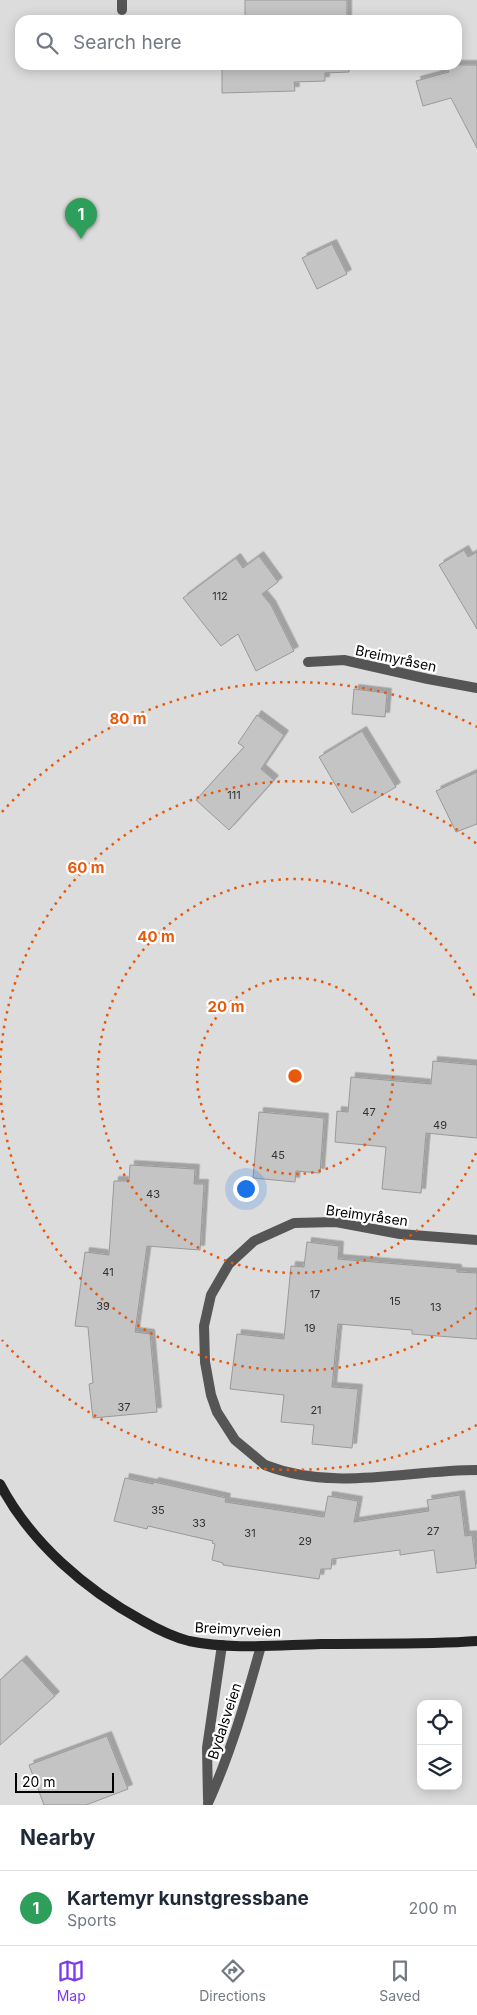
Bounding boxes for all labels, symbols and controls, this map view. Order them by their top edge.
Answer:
search box [15,15,462,70]
icon: search [33,29,61,57]
text: Search here [73,31,182,54]
pin: 1 [65,198,97,239]
house number: 112 [212,589,228,603]
street label: Breimyråsen [354,641,438,675]
text: 80 m [109,709,147,728]
house number: 111 [227,788,241,802]
text: 60 m [67,858,105,877]
text: 40 m [137,927,175,946]
text: 20 m [208,997,244,1016]
centre of rings [286,1067,304,1085]
house number: 47 [362,1105,376,1119]
house number: 49 [433,1118,447,1132]
house number: 45 [271,1148,285,1162]
your location [233,1176,259,1202]
house number: 43 [146,1187,160,1201]
street label: Breimyråsen [325,1201,409,1229]
house number: 41 [102,1265,114,1279]
house number: 17 [310,1287,320,1301]
house number: 15 [389,1294,401,1308]
house number: 39 [96,1299,110,1313]
house number: 13 [430,1300,442,1314]
house number: 19 [304,1321,316,1335]
house number: 37 [117,1400,131,1414]
house number: 21 [310,1403,322,1417]
house number: 35 [151,1503,165,1517]
house number: 33 [192,1516,206,1530]
house number: 27 [427,1524,439,1538]
house number: 31 [244,1526,256,1540]
house number: 29 [298,1534,312,1548]
street label: Breimyrveien [194,1618,282,1640]
street label: Bydalsveien [204,1681,244,1761]
map controls [417,1700,462,1790]
button: locate [417,1700,462,1745]
button: layers [417,1745,462,1790]
scale bar [15,1770,114,1793]
text: 20 m [22,1773,56,1790]
text: Nearby [20,1825,95,1850]
text: Kartemyr kunstgressbane [67,1887,309,1910]
text: 1 [33,1898,39,1918]
text: 200 m [409,1898,457,1918]
text: Sports [67,1910,116,1930]
tab: Map [57,1957,86,2004]
tab: Directions [199,1957,266,2004]
tab: Saved [379,1957,420,2004]

